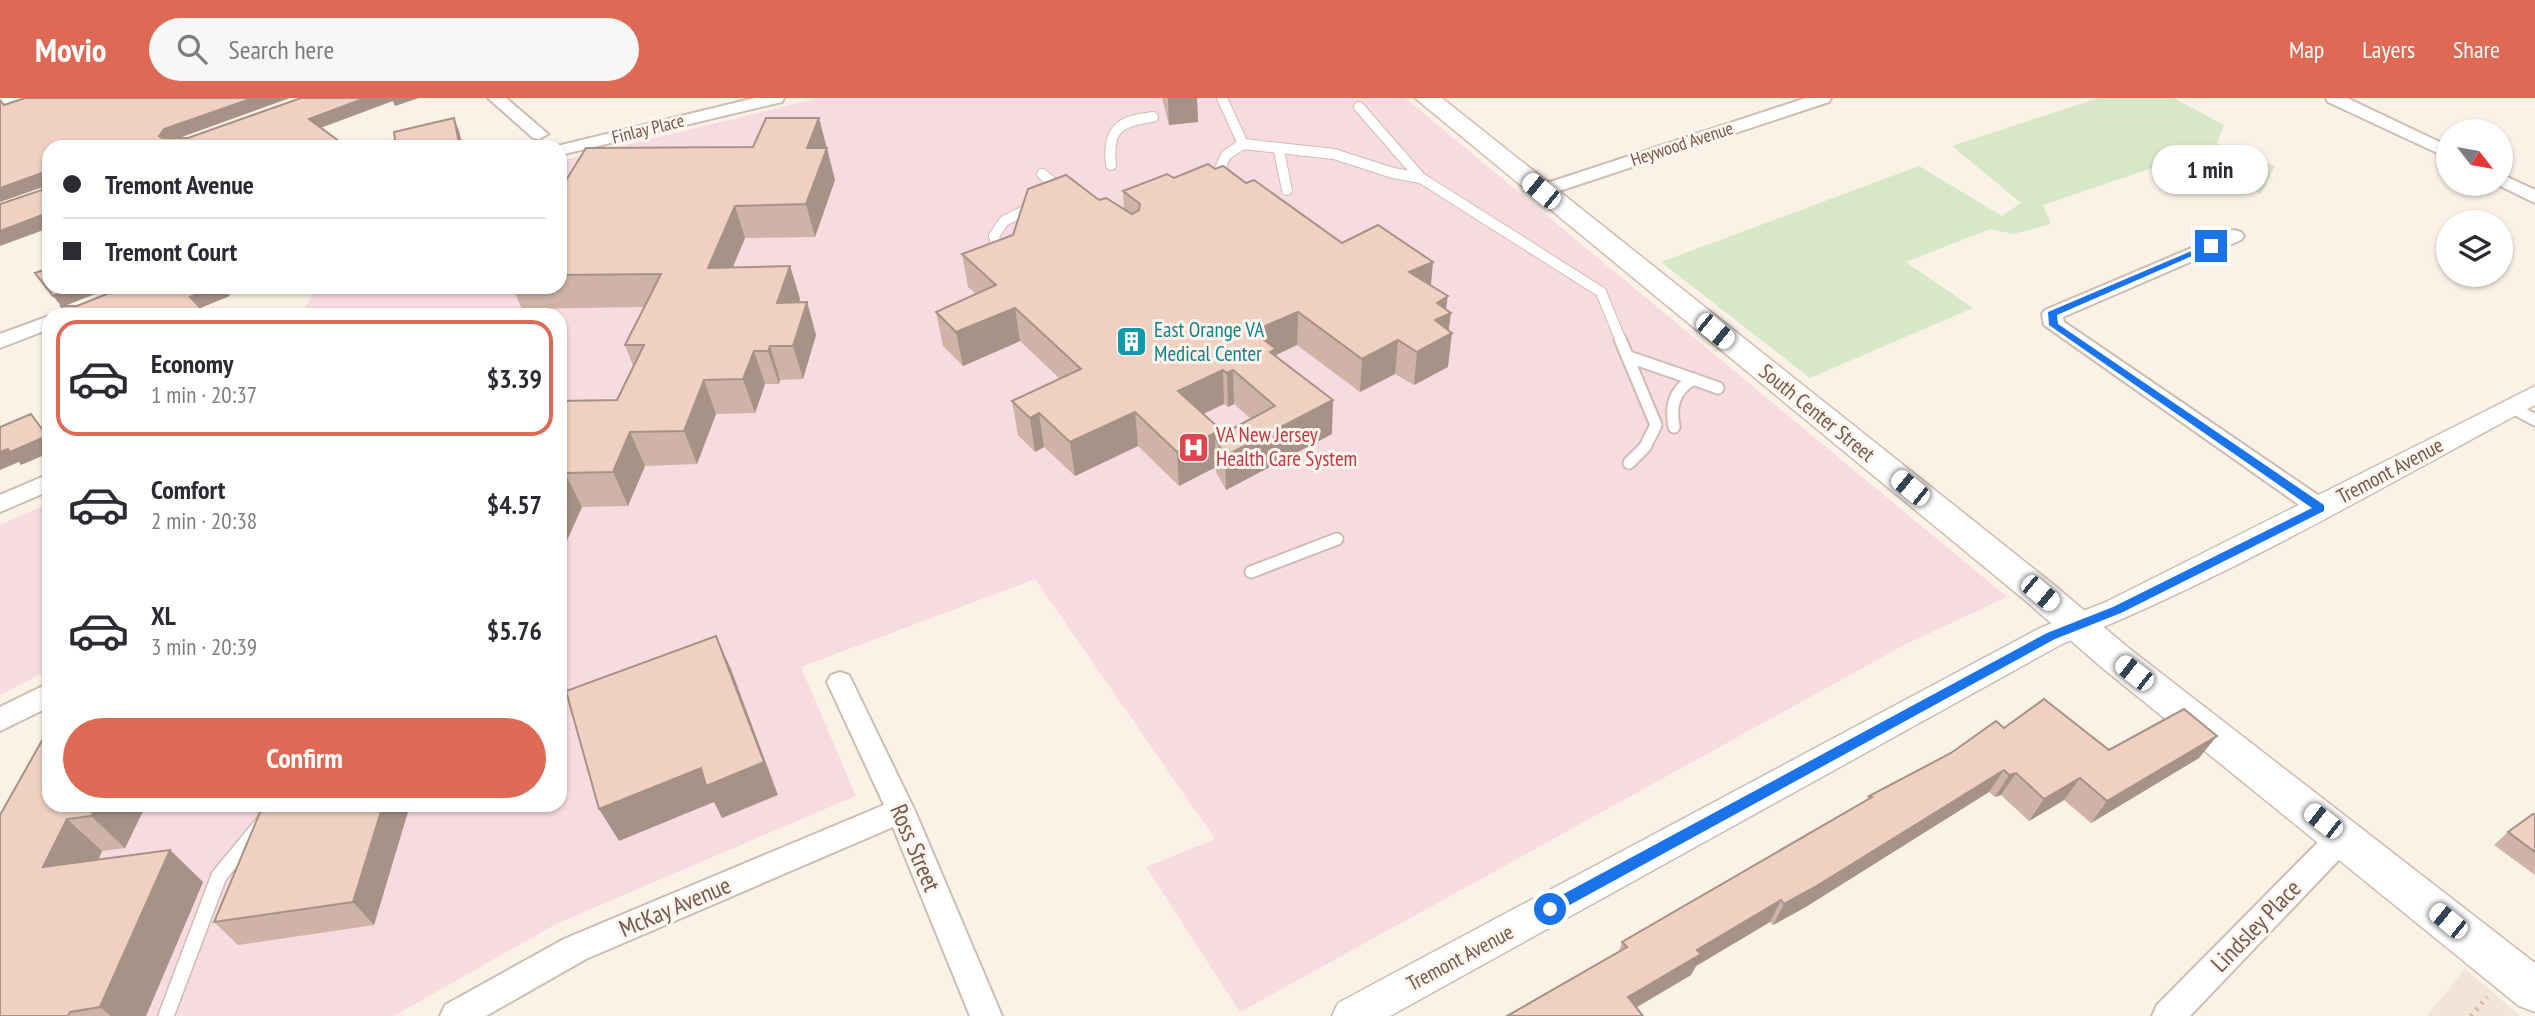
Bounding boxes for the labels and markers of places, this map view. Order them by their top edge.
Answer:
place label: East Orange VA Medical Center [1154,316,1264,367]
building icon: East Orange VA Medical Center [1114,325,1148,359]
place label: VA New Jersey Health Care System [1215,421,1357,472]
hospital icon: VA New Jersey Health Care System [1176,430,1210,464]

